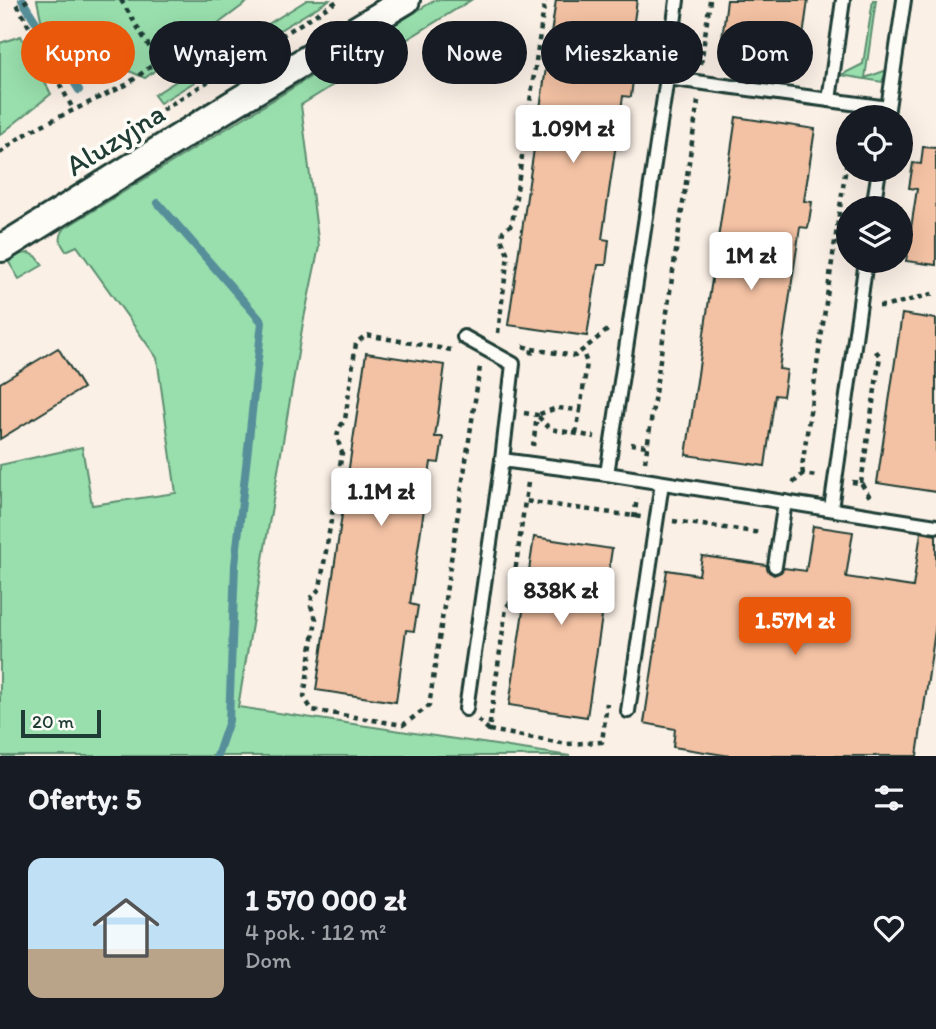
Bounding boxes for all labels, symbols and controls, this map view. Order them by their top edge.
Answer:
chip: Kupno [21,21,135,84]
chip: Wynajem [149,21,291,84]
chip: Filtry [305,21,408,84]
chip: Nowe [422,21,527,84]
chip: Mieszkanie [541,21,703,84]
chip: Dom [717,21,813,84]
street label: Aluzyjna [58,94,172,184]
map controls [836,105,913,273]
button: locate [836,105,913,182]
pin: 1.09M zł [501,106,645,165]
text: 1.09M zł [531,114,615,142]
button: layers [836,196,913,273]
pin: 1M zł [702,232,800,292]
text: 1M zł [725,241,777,269]
pin: 1.1M zł [316,468,446,528]
text: 1.1M zł [347,477,415,505]
pin: 838K zł [496,568,626,627]
text: 838K zł [524,576,598,604]
pin: 1.57M zł [723,598,867,657]
text: 1.57M zł [755,606,835,634]
scale bar [21,707,102,739]
text: 20 m [32,710,74,733]
icon: filters [870,779,908,817]
text: Oferty: 5 [28,780,141,817]
text: 1 570 000 zł [245,881,406,918]
icon: home [84,886,168,970]
icon: heart [870,909,908,947]
text: 4 pok. · 112 m² [245,918,386,946]
text: Dom [245,946,291,974]

